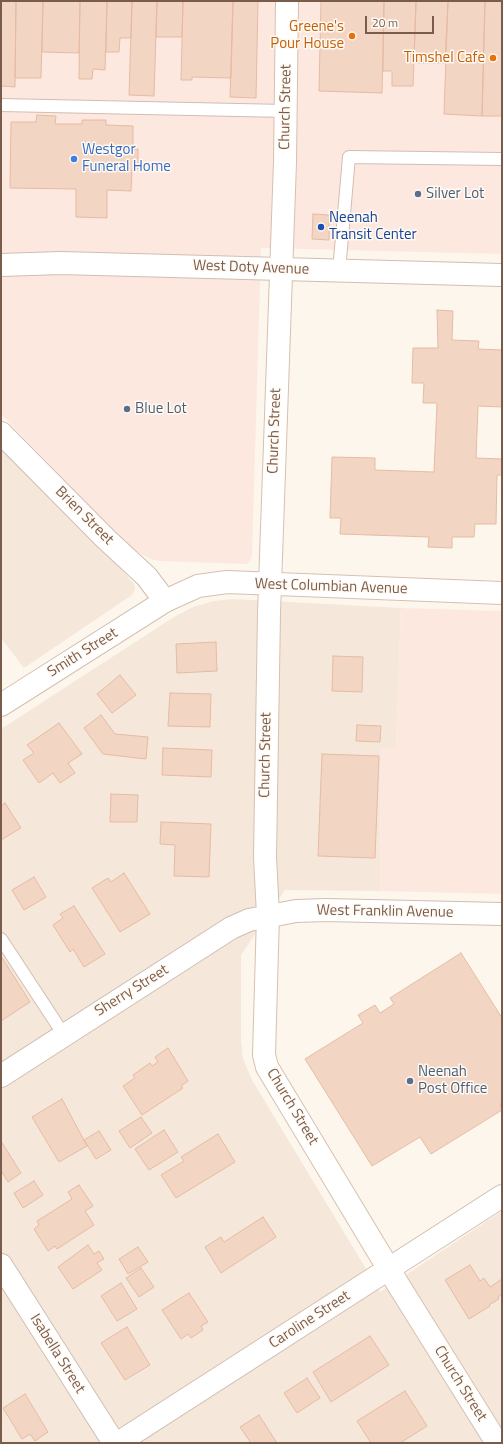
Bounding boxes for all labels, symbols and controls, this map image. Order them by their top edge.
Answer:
scale bar [367,8,436,34]
text: 20 m [372,13,398,32]
place label: Greene's Pour House [270,18,344,53]
marker: Greene's Pour House [347,31,357,41]
place label: Timshel Cafe [404,49,485,67]
marker: Timshel Cafe [488,53,498,63]
street label: Church Street [276,64,296,150]
place label: Westgor Funeral Home [82,141,171,176]
marker: Westgor Funeral Home [69,154,79,164]
place label: Silver Lot [426,185,484,203]
marker: Silver Lot [413,189,423,199]
place label: Neenah Transit Center [329,209,417,244]
marker: Neenah Transit Center [316,222,326,232]
street label: West Doty Avenue [193,257,309,279]
street label: Church Street [265,388,285,474]
place label: Blue Lot [135,400,187,418]
marker: Blue Lot [122,404,132,414]
street label: Brien Street [51,483,117,549]
street label: West Columbian Avenue [254,575,408,599]
street label: Smith Street [45,624,121,682]
street label: Church Street [256,712,276,798]
street label: West Franklin Avenue [317,902,453,922]
street label: Sherry Street [92,961,172,1021]
place label: Neenah Post Office [418,1063,487,1098]
street label: Church Street [262,1066,322,1148]
marker: Neenah Post Office [405,1076,415,1086]
street label: Caroline Street [266,1287,354,1353]
street label: Isabella Street [26,1311,88,1397]
street label: Church Street [430,1343,490,1425]

